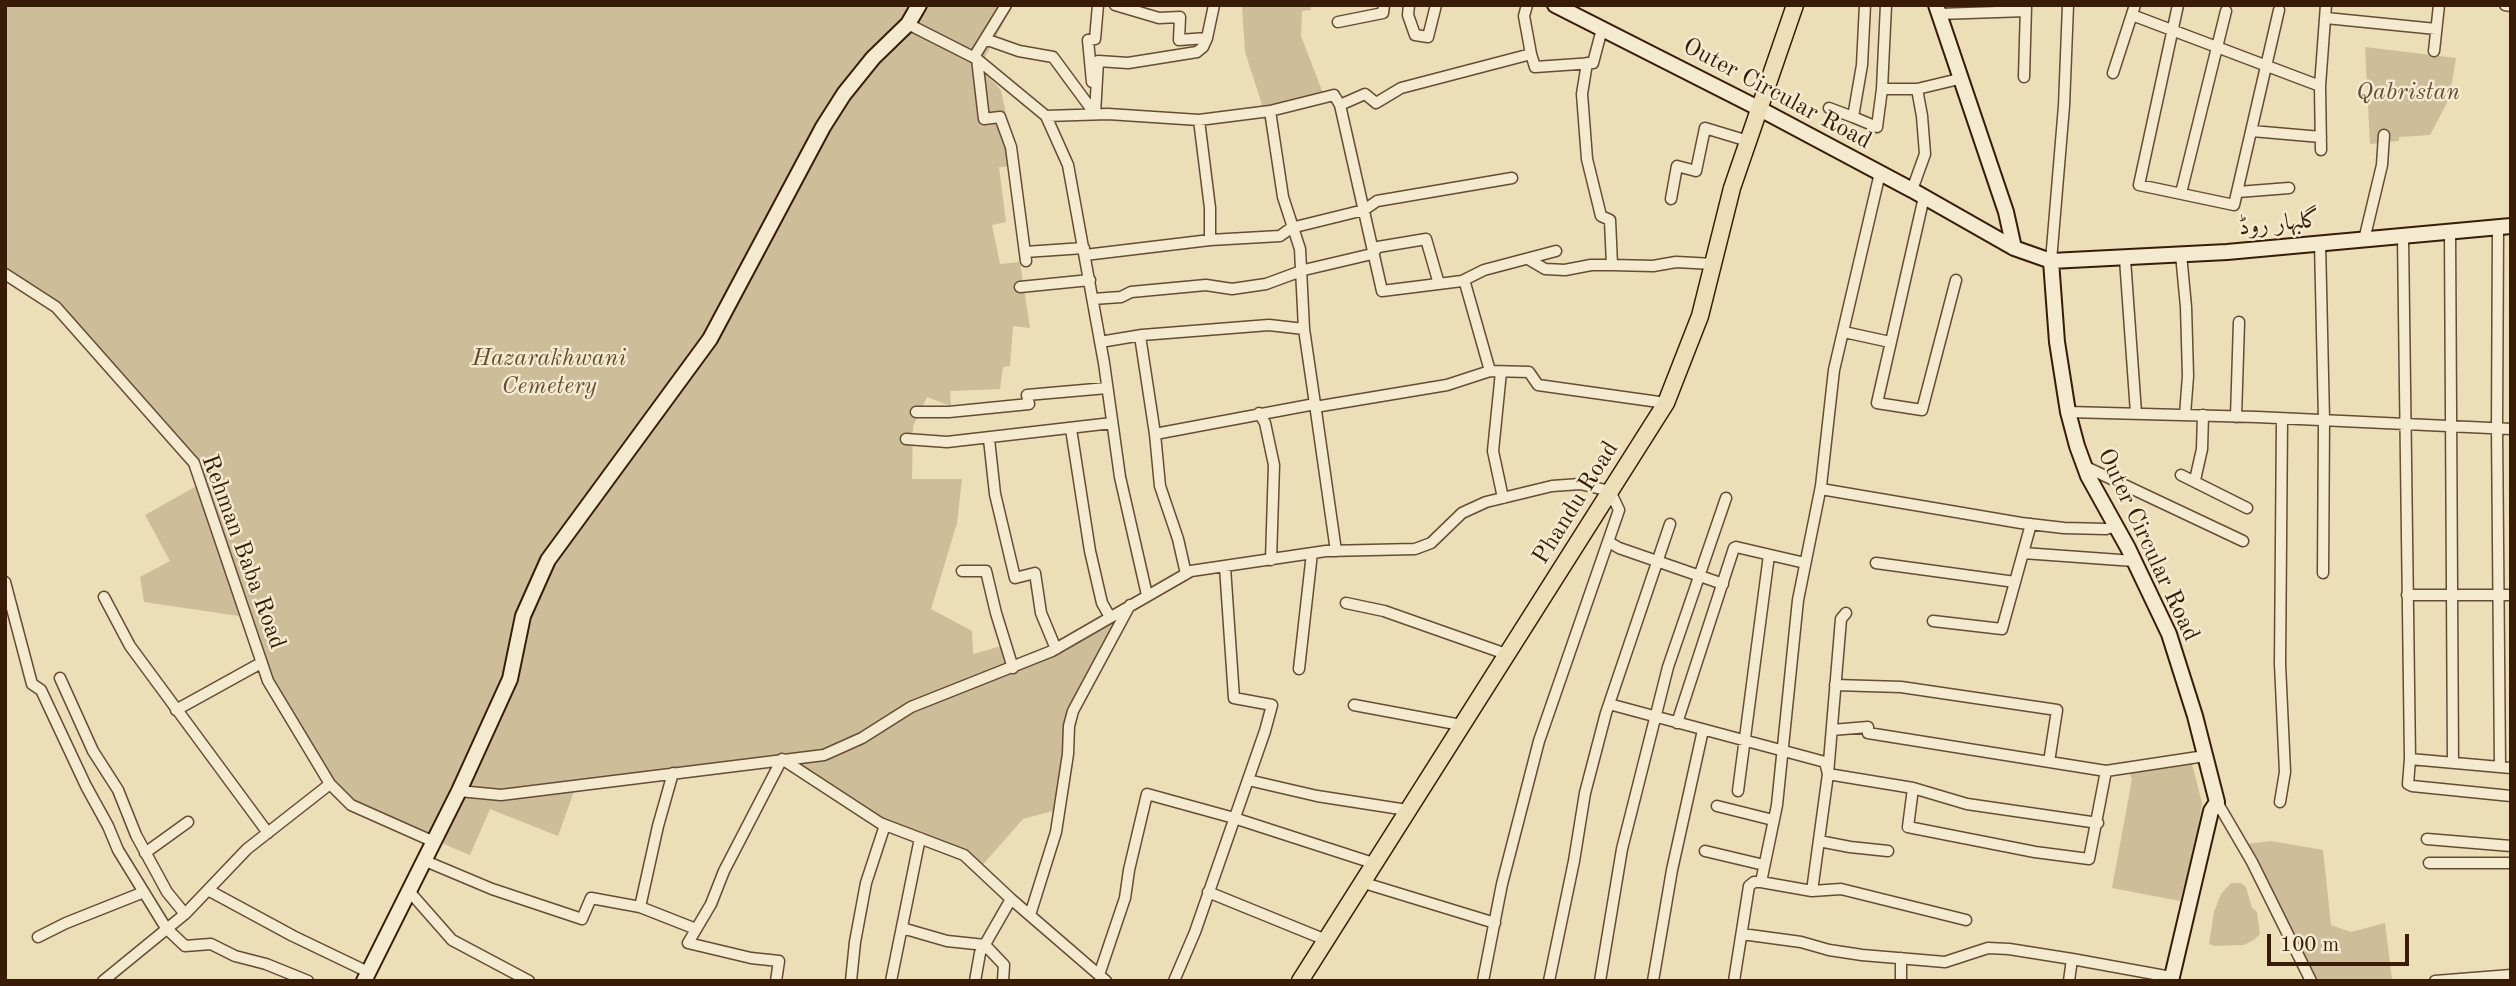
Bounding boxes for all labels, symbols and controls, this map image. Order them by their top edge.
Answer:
street label: Outer Circular Road [1678,32,1876,156]
park label: Qabristan [2356,79,2460,107]
street label: گلبہار روڈ [2237,205,2321,243]
park label: Hazarakhwani Cemetery [472,345,626,401]
street label: Phandu Road [1527,436,1625,570]
street label: Outer Circular Road [2091,444,2205,646]
street label: Rehman Baba Road [194,451,292,653]
scale bar [2271,920,2413,964]
text: 100 m [2280,935,2339,956]

